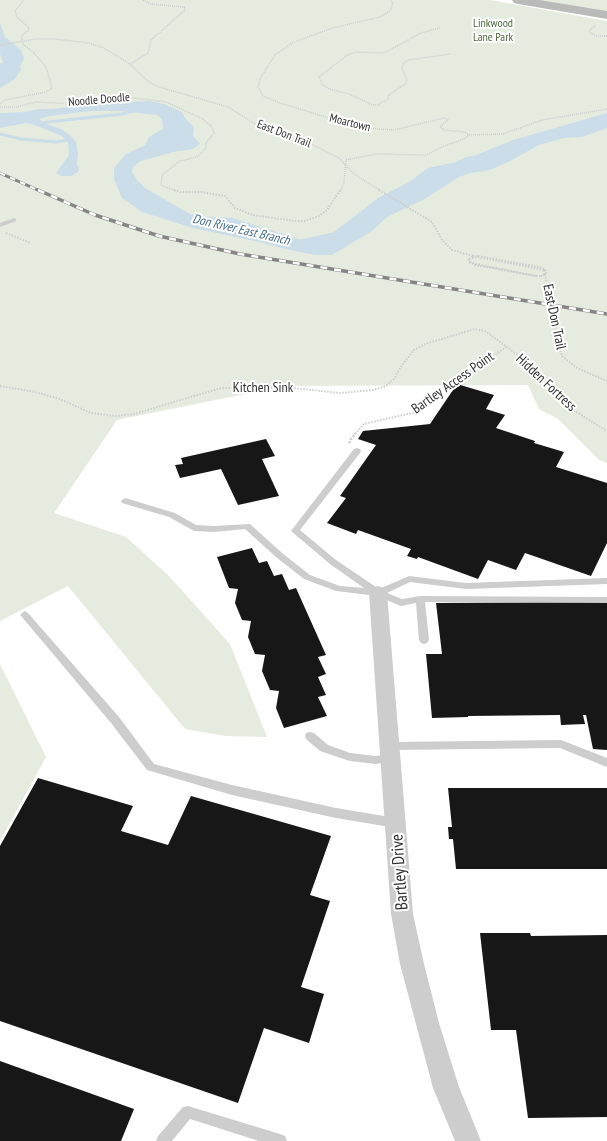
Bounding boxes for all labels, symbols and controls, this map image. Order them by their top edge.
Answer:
park label: Linkwood Lane Park [473,17,513,45]
street label: Noodle Doodle [68,90,130,110]
street label: Moartown [328,111,372,135]
street label: East Don Trail [255,117,313,151]
water label: Don River East Branch [191,211,291,249]
street label: East Don Trail [539,283,569,351]
street label: Bartley Access Point [409,348,497,418]
street label: Hidden Fortress [512,351,580,415]
street label: Kitchen Sink [233,380,293,396]
street label: Bartley Drive [387,833,413,911]

